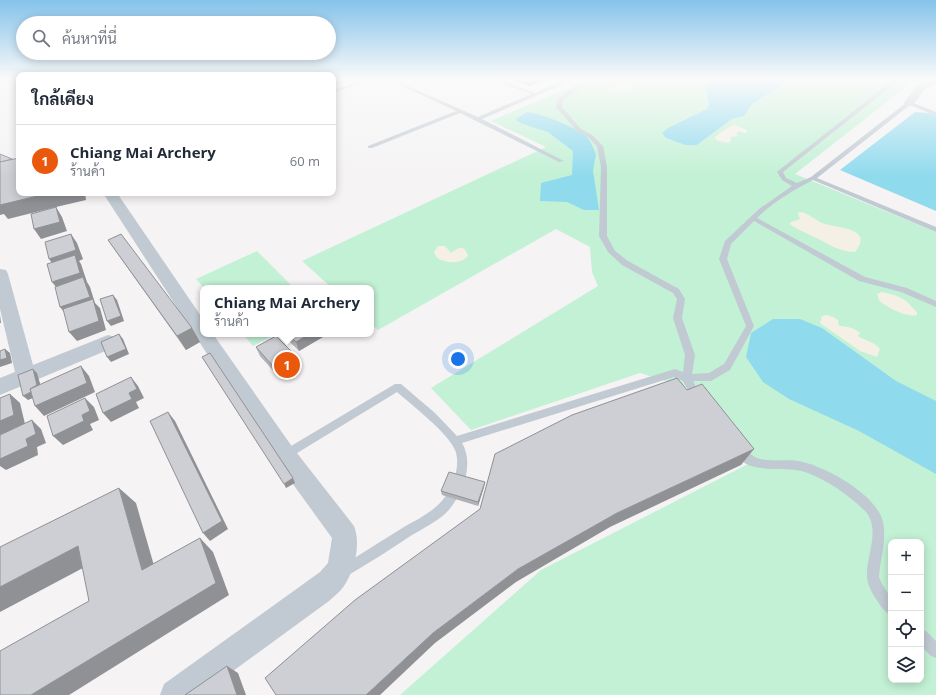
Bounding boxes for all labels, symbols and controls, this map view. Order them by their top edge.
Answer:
search box [16,16,336,60]
icon: search [30,27,52,49]
text: ค้นหาที่นี่ [62,28,117,48]
text: ใกล้เคียง [32,87,94,110]
text: Chiang Mai Archery [70,142,216,162]
text: 1 [41,152,49,170]
text: 60 m [290,152,320,170]
text: ร้านค้า [70,162,105,180]
popup [200,285,374,337]
text: Chiang Mai Archery [214,292,360,312]
text: ร้านค้า [214,312,249,330]
your location [448,349,468,369]
pin: 1 [274,350,300,380]
map controls [888,539,924,683]
button: + [888,539,924,575]
button: − [888,575,924,611]
button: locate [888,611,924,647]
button: layers [888,647,924,683]

